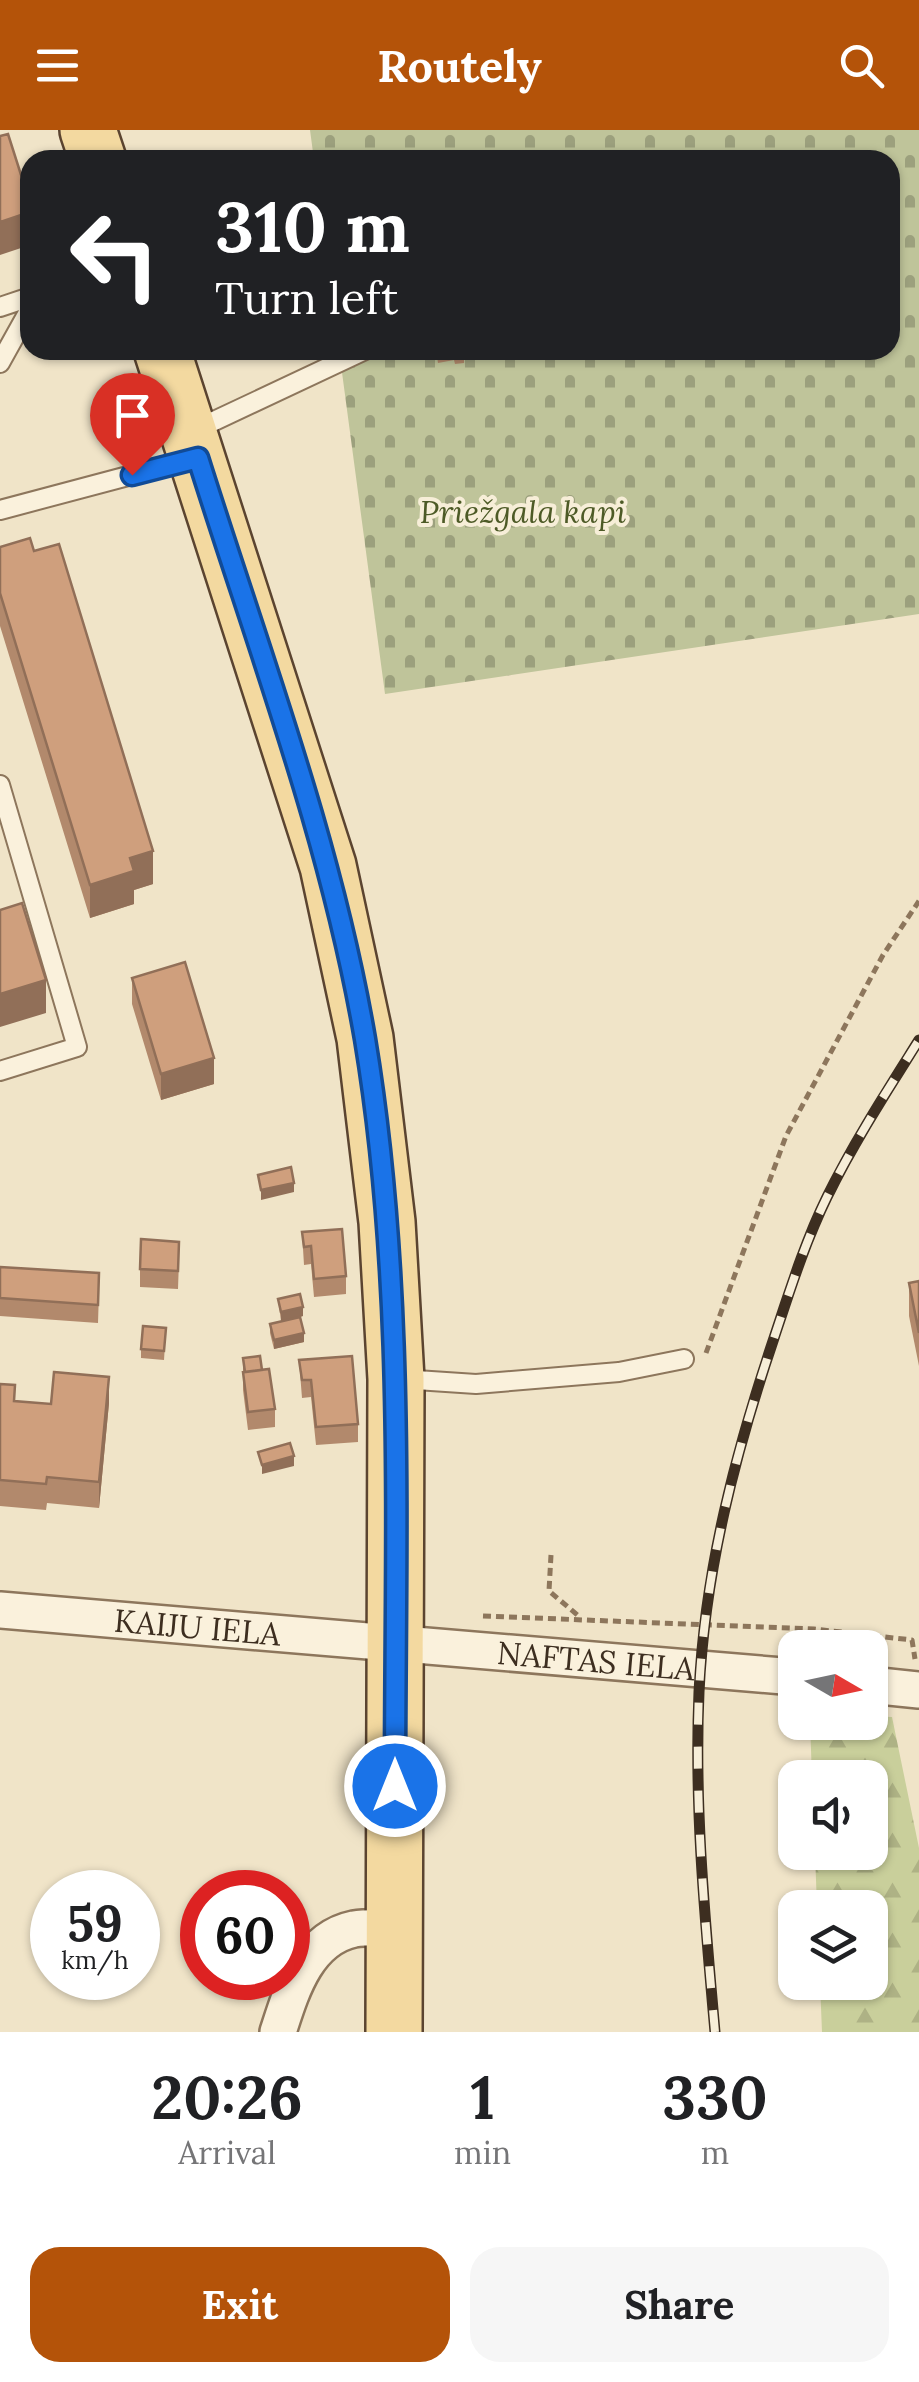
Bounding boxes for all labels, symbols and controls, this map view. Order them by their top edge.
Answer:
text: Routely [377,37,542,94]
icon: menu [30,38,85,93]
icon: search [834,38,889,93]
text: 310 m [215,182,410,271]
icon: left [50,190,180,320]
text: Turn left [215,269,398,326]
pin [90,373,175,476]
icon: arrive [105,388,160,443]
park label: Priežgala kapi [420,491,626,532]
street label: KAIJU IELA [112,1599,283,1654]
north arrow [778,1630,888,1740]
map controls [778,1630,888,2000]
street label: NAFTAS IELA [495,1631,697,1689]
position arrow [343,1734,447,1838]
button: sound [778,1760,888,1870]
speed limit sign: 60 [180,1870,310,2000]
button: layers [778,1890,888,2000]
text: 59 [67,1891,123,1955]
text: km/h [61,1944,129,1976]
text: 20:26 [151,2059,303,2135]
text: 1 [470,2059,495,2135]
text: 330 [662,2059,768,2135]
text: Arrival [178,2132,276,2173]
text: min [454,2132,511,2173]
text: m [701,2132,729,2173]
button: Exit [30,2247,450,2362]
button: Share [470,2247,889,2362]

